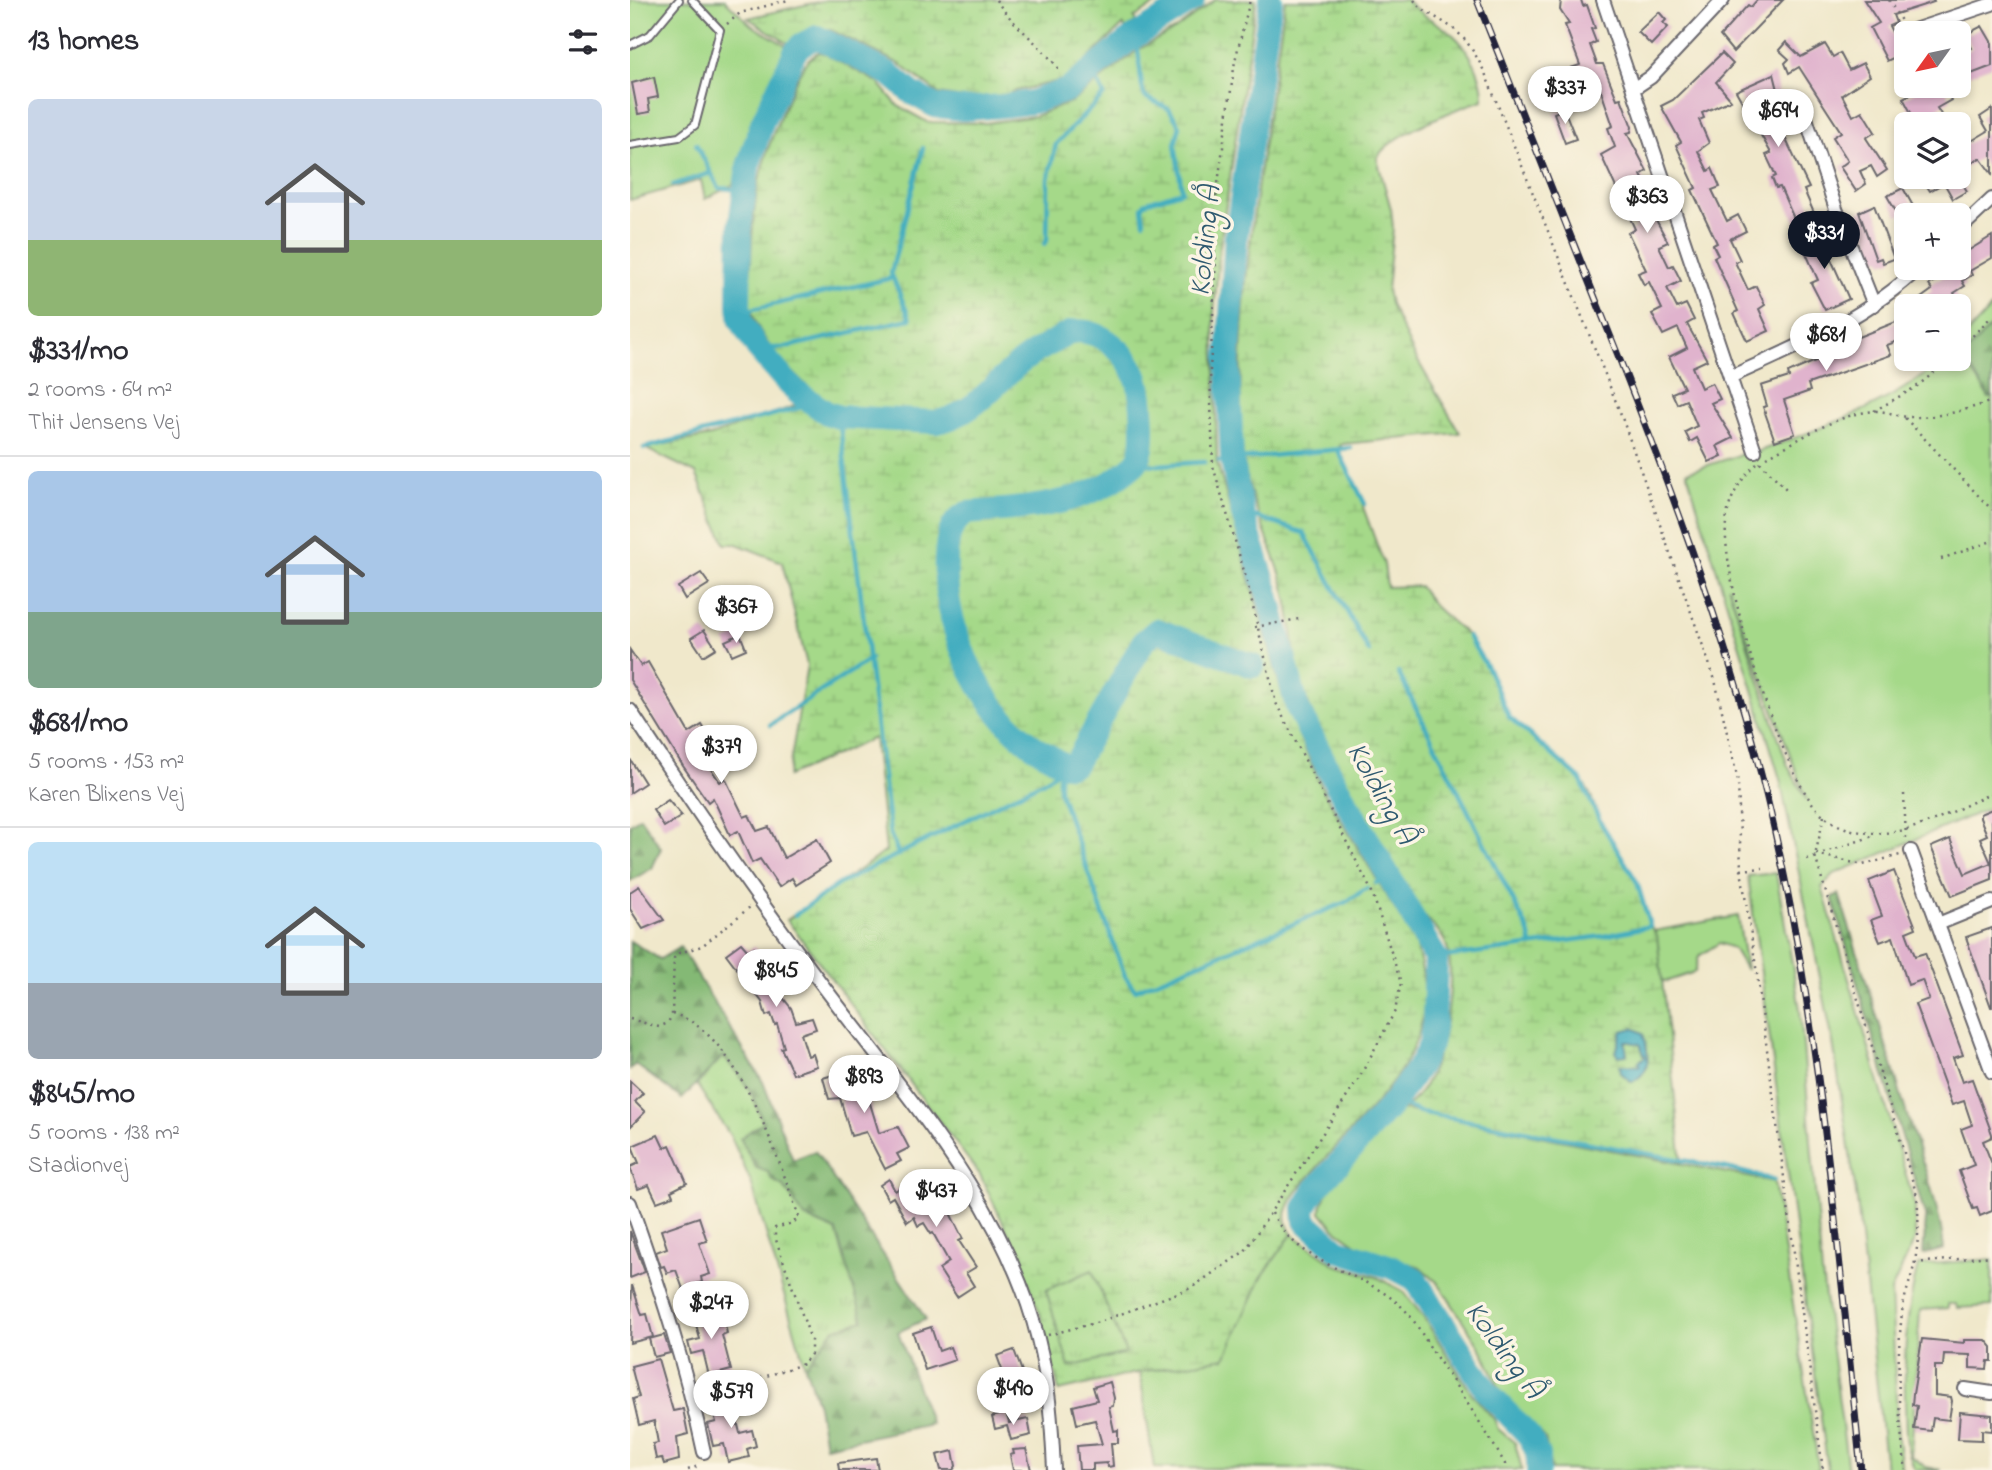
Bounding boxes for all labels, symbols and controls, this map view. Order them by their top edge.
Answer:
text: 13 homes [28,20,139,64]
north arrow [1894,21,1970,98]
map controls [1894,21,1971,371]
icon: filters [564,23,602,61]
pin: $337 [1524,66,1606,126]
text: $337 [1544,72,1586,105]
pin: $694 [1737,90,1819,149]
text: $694 [1758,95,1798,128]
button: layers [1894,112,1971,189]
icon: home [252,145,378,271]
pin: $363 [1606,176,1688,235]
text: $363 [1625,181,1669,214]
water label: Kolding Å [1179,182,1235,298]
button: + [1894,203,1971,280]
pin: $331 [1783,212,1865,271]
text: $331 [1804,217,1844,250]
button: − [1894,294,1971,371]
pin: $681 [1785,314,1867,373]
text: $681 [1806,319,1846,352]
text: $331/mo [28,330,129,374]
text: 2 rooms · 64 m² [28,374,172,407]
text: Thit Jensens Vej [28,407,179,440]
icon: home [252,517,378,643]
pin: $367 [695,586,777,645]
text: $367 [714,591,758,624]
text: $681/mo [28,702,128,746]
pin: $379 [680,726,762,785]
text: $379 [701,731,741,764]
water label: Kolding Å [1334,735,1427,854]
text: 5 rooms · 153 m² [28,746,184,779]
text: Karen Blixens Vej [28,779,183,812]
icon: home [252,888,378,1014]
pin: $845 [735,950,817,1009]
text: $845 [753,955,799,988]
pin: $893 [823,1056,905,1115]
text: $893 [845,1061,883,1094]
text: $845/mo [28,1073,135,1117]
text: 5 rooms · 138 m² [28,1117,180,1150]
text: Stadionvej [28,1150,128,1183]
pin: $437 [895,1170,977,1229]
text: $437 [915,1175,957,1208]
pin: $247 [670,1282,752,1341]
text: $247 [689,1287,733,1320]
water label: Kolding Å [1453,1293,1554,1410]
pin: $490 [972,1368,1054,1427]
pin: $579 [690,1370,772,1430]
text: $490 [993,1373,1033,1406]
text: $579 [709,1376,753,1409]

